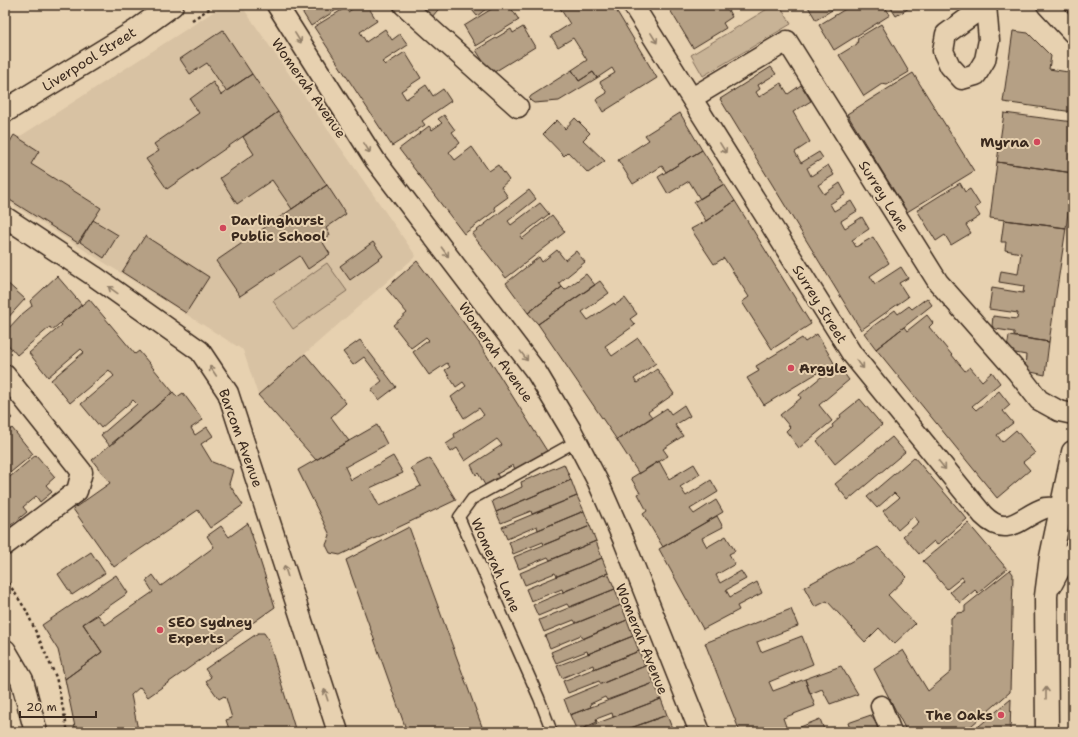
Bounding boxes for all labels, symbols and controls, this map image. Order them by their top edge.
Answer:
street label: Liverpool Street [39,23,139,95]
one-way arrow [294,32,302,43]
one-way arrow [650,32,658,43]
street label: Womerah Avenue [268,34,350,142]
place label: Myrna [980,133,1029,151]
marker: Myrna [1032,137,1042,147]
one-way arrow [363,142,371,153]
one-way arrow [720,142,728,154]
street label: Surrey Lane [855,157,913,235]
place label: Darlinghurst Public School [231,211,326,245]
marker: Darlinghurst Public School [218,223,228,233]
one-way arrow [441,247,449,258]
street label: Surrey Street [789,261,851,347]
one-way arrow [108,285,119,294]
street label: Womerah Avenue [455,298,537,406]
one-way arrow [520,350,528,361]
place label: Argyle [799,359,847,377]
one-way arrow [856,359,865,370]
marker: Argyle [786,363,796,373]
one-way arrow [209,366,217,377]
street label: Barcom Avenue [215,386,267,490]
one-way arrow [938,459,947,470]
street label: Womerah Lane [467,515,525,615]
one-way arrow [282,565,289,578]
street label: Womerah Avenue [612,581,673,697]
place label: SEO Sydney Experts [168,613,252,647]
marker: SEO Sydney Experts [155,625,165,635]
one-way arrow [1042,687,1050,700]
one-way arrow [322,689,329,702]
scale bar [20,693,96,719]
text: 20 m [26,699,57,715]
place label: The Oaks [926,706,993,724]
marker: The Oaks [996,710,1006,720]

